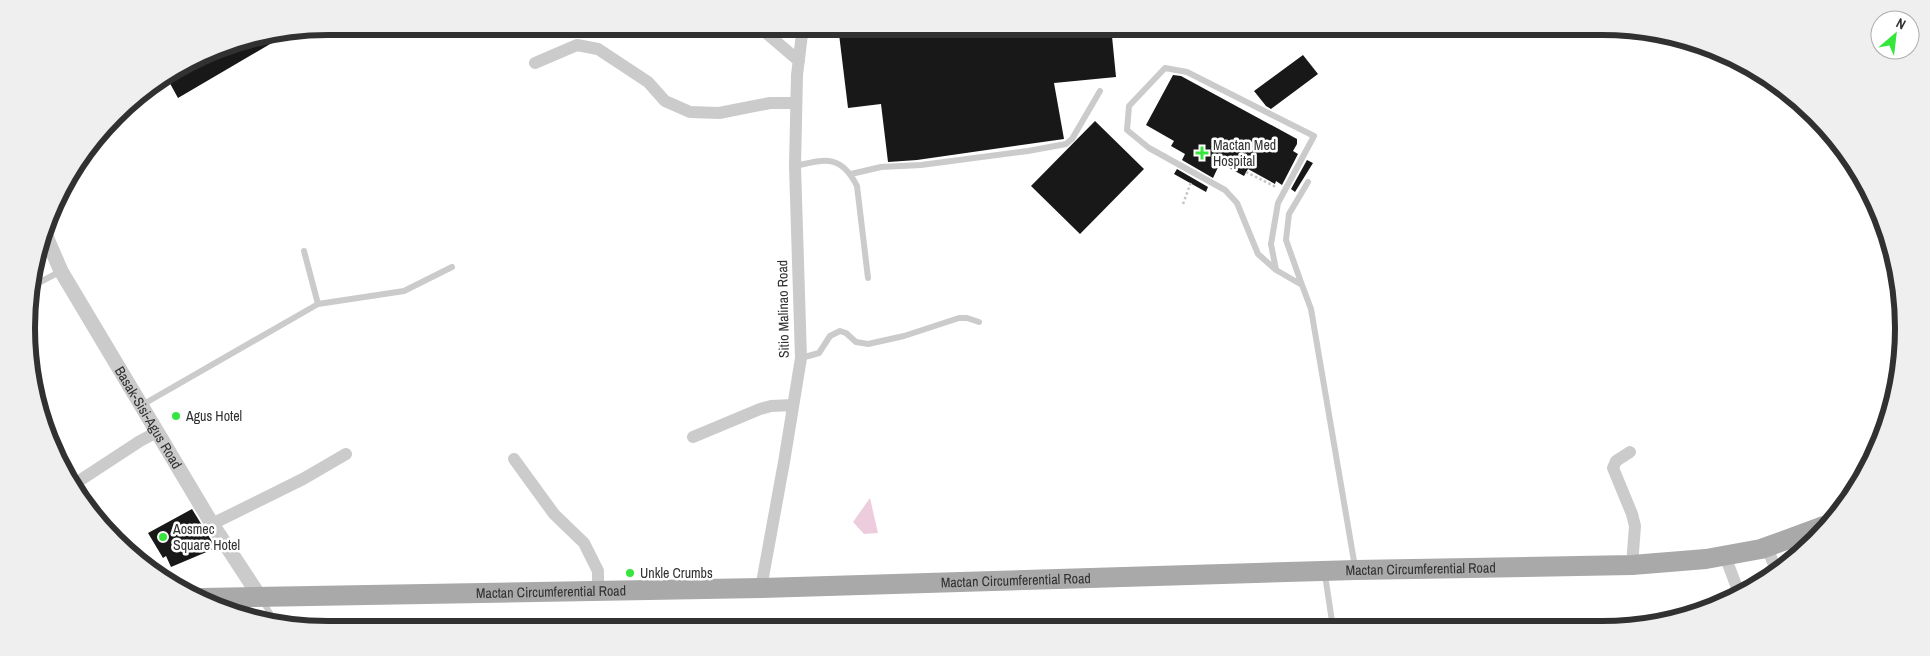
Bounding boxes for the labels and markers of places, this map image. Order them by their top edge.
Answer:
place label: Mactan Med Hospital [1213,136,1276,170]
marker: Mactan Med Hospital [1195,146,1209,160]
place label: Agus Hotel [185,407,242,425]
marker: Agus Hotel [170,410,182,422]
place label: Aosmec Square Hotel [172,520,240,554]
marker: Aosmec Square Hotel [157,531,169,543]
place label: Unkle Crumbs [640,564,713,582]
marker: Unkle Crumbs [624,567,636,579]

